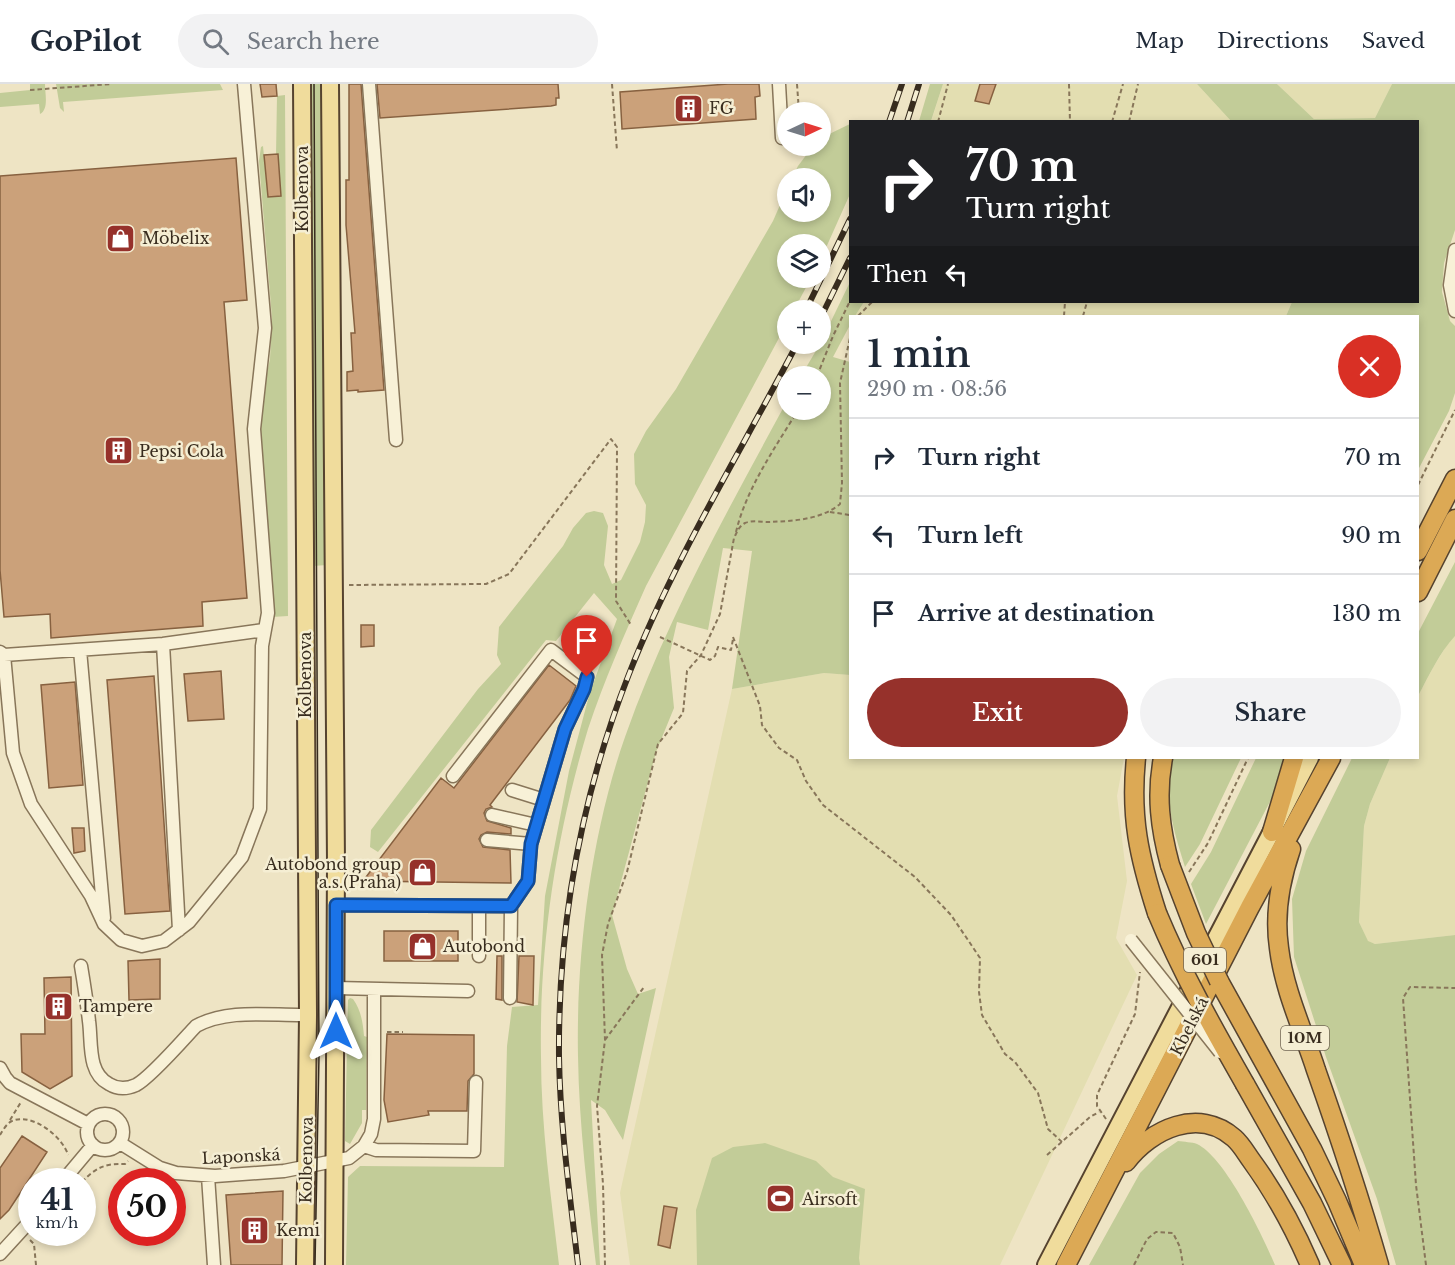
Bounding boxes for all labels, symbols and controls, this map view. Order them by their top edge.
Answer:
search box [178,14,598,68]
text: GoPilot [30,24,142,59]
icon: search [199,25,232,58]
text: Search here [247,28,380,55]
text: Map [1135,28,1184,54]
text: Directions [1217,28,1329,54]
text: Saved [1362,28,1425,54]
building icon: FG [672,92,704,124]
place label: FG [709,98,734,118]
north arrow [777,102,831,156]
map controls [777,102,831,420]
text: 70 m [966,140,1077,192]
icon: right [867,144,945,222]
street label: Kolbenova [292,145,312,232]
button: sound [777,168,831,222]
text: Turn right [966,192,1110,225]
shop icon: Möbelix [105,222,137,254]
place label: Möbelix [142,228,210,248]
button: layers [777,234,831,288]
icon: left [940,258,973,291]
text: Then [867,261,928,288]
button: + [777,300,831,354]
text: 1 min [867,332,971,377]
button: close [1338,335,1401,398]
button: − [777,366,831,420]
text: 290 m · 08:56 [867,377,1007,401]
building icon: Pepsi Cola [102,435,134,467]
place label: Pepsi Cola [139,441,224,461]
icon: right [867,441,900,474]
text: Turn right [918,444,1040,471]
text: 70 m [1344,444,1401,471]
icon: left [867,519,900,552]
text: Turn left [918,522,1023,549]
text: 90 m [1341,522,1401,549]
icon: arrive [867,597,900,630]
text: Arrive at destination [918,600,1155,627]
text: 130 m [1332,600,1401,627]
pin [561,615,612,677]
icon: arrive [570,624,603,657]
street label: Kolbenova [295,631,315,718]
button: Exit [867,678,1128,747]
button: Share [1140,678,1401,747]
place label: Autobond group a.s.(Praha) [264,854,401,892]
shop icon: Autobond group a.s.(Praha) [406,857,438,889]
shop icon: Autobond [406,930,438,962]
place label: Autobond [442,936,525,956]
road number: 601 [1184,948,1226,972]
building icon: Tampere [42,990,74,1022]
street label: Kbelská [1166,993,1212,1059]
place label: Tampere [79,996,153,1016]
position arrow [304,999,368,1063]
road number: 10M [1281,1026,1329,1050]
street label: Kolbenova [295,1116,317,1204]
street label: Laponská [201,1144,281,1168]
speed limit sign: 50 [108,1168,186,1246]
text: 41 [41,1181,74,1218]
sports icon: Airsoft [765,1183,797,1215]
place label: Airsoft [801,1189,858,1209]
text: km/h [36,1213,78,1232]
building icon: Kemi [239,1214,271,1246]
place label: Kemi [276,1220,320,1240]

